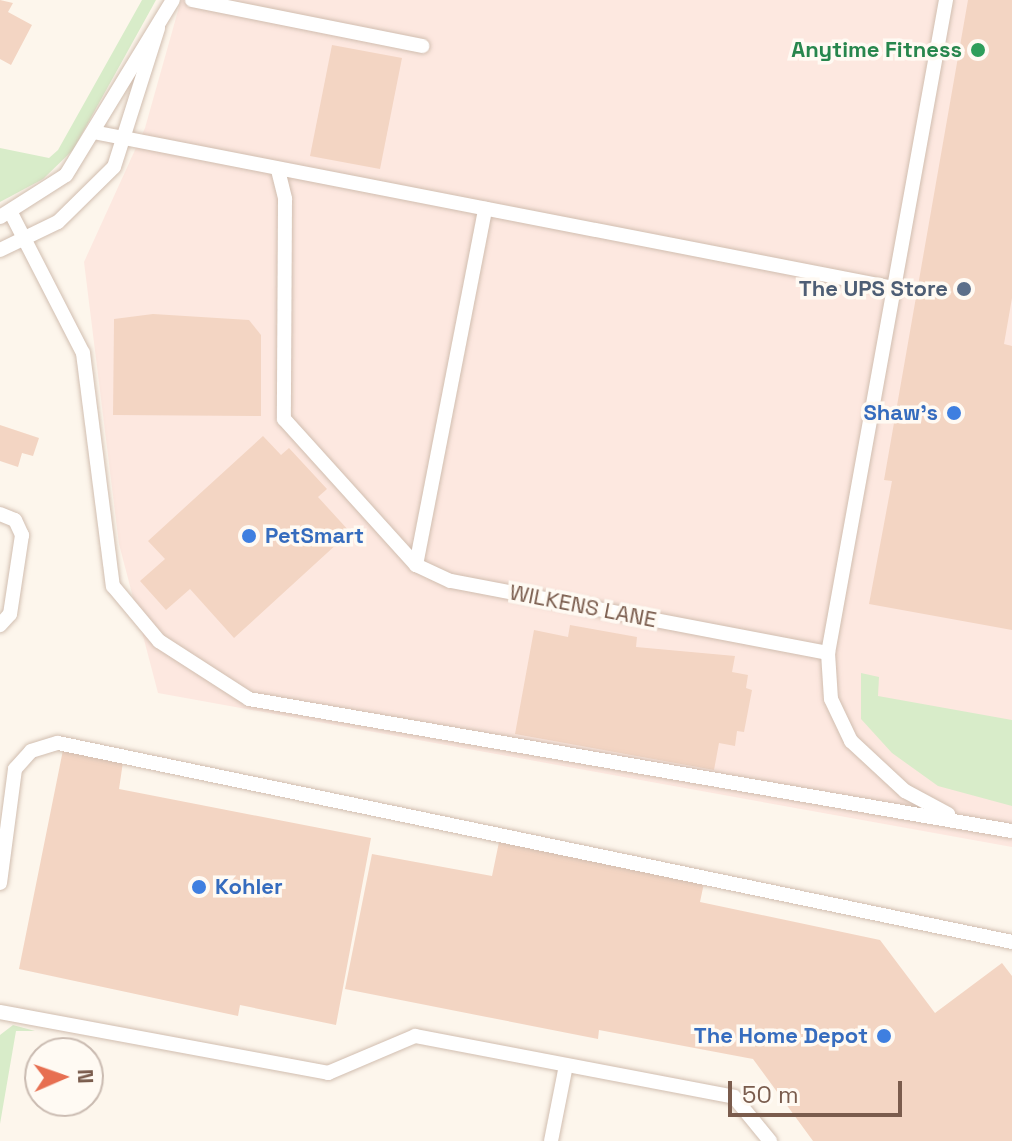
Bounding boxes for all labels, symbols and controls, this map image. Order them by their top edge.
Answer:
place label: Anytime Fitness [791,37,962,63]
marker: Anytime Fitness [969,41,987,59]
place label: The UPS Store [799,276,948,302]
marker: The UPS Store [955,280,973,298]
place label: Shaw's [863,400,938,426]
marker: Shaw's [945,404,963,422]
place label: PetSmart [265,523,364,549]
marker: PetSmart [240,527,258,545]
street label: WILKENS LANE [507,579,659,633]
place label: Kohler [215,874,283,900]
marker: Kohler [190,878,208,896]
place label: The Home Depot [694,1023,868,1049]
marker: The Home Depot [875,1027,893,1045]
north arrow [24,1037,104,1117]
scale bar [732,1065,906,1115]
text: N [72,1068,100,1084]
text: 50 m [742,1079,799,1110]

